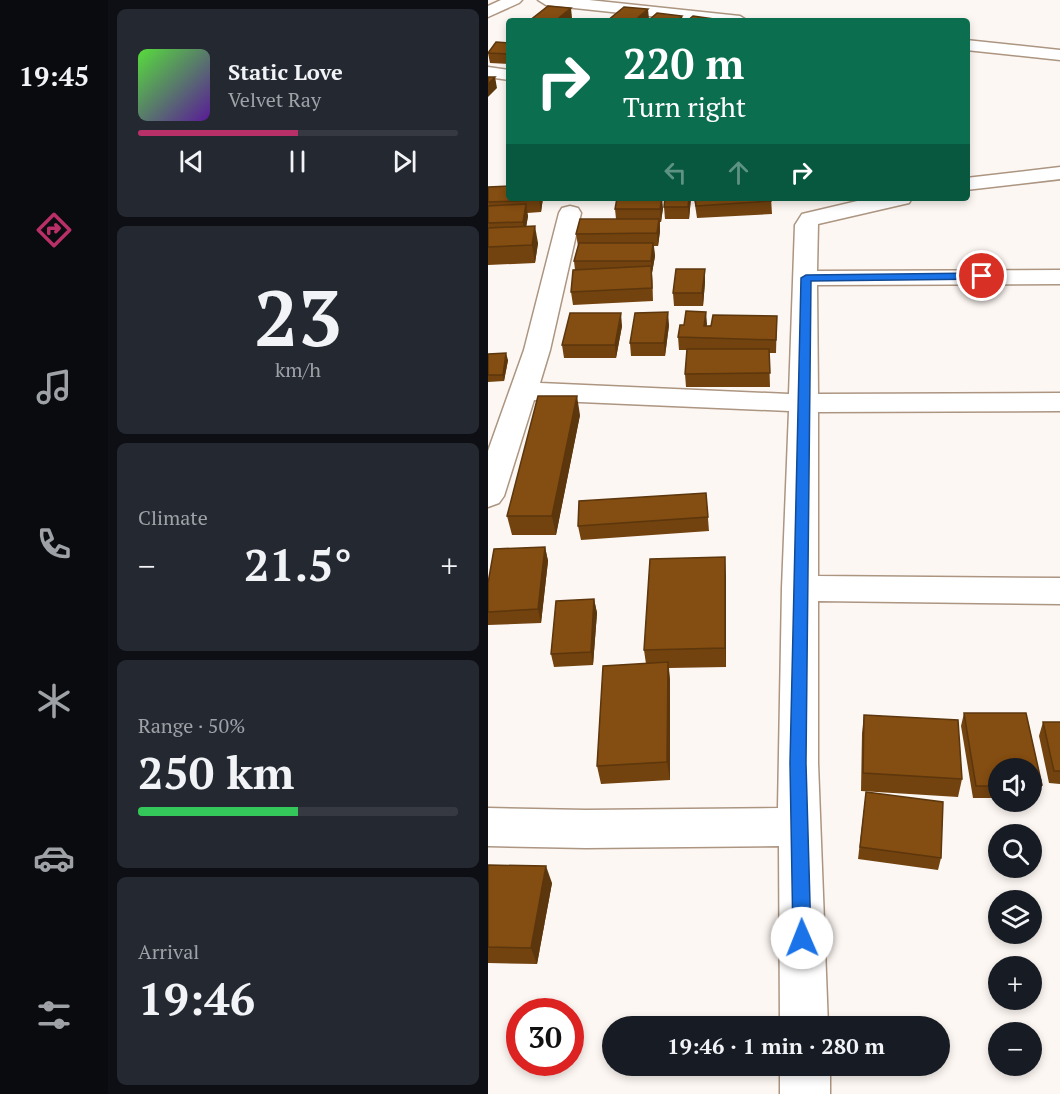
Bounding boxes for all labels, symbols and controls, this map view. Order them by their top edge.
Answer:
text: 220 m [623,35,744,91]
icon: right [524,42,602,120]
text: Static Love [228,57,343,86]
text: 19:45 [19,58,89,94]
text: Velvet Ray [228,86,321,113]
text: Turn right [623,89,746,125]
icon: previous [175,145,208,178]
icon: pause [281,145,314,178]
icon: next [388,145,421,178]
icon: left [659,156,692,189]
icon: ahead [722,156,755,189]
icon: right [785,156,818,189]
icon: directions [33,209,75,251]
pin [956,250,1007,301]
icon: arrive [965,259,998,292]
text: 23 [254,265,342,368]
text: km/h [275,356,321,383]
icon: music [33,366,75,408]
text: Climate [138,504,208,531]
icon: phone [33,523,75,565]
text: 21.5° [244,534,352,594]
text: − [138,544,156,587]
text: + [440,544,458,587]
icon: climate [33,680,75,722]
text: Range · 50% [138,712,245,739]
text: 250 km [138,742,294,802]
map controls [988,758,1042,1076]
button: sound [988,758,1042,812]
button: search [988,824,1042,878]
icon: car [33,837,75,879]
button: layers [988,890,1042,944]
position arrow [770,906,834,970]
text: Arrival [138,938,199,965]
button: + [988,956,1042,1010]
text: 19:46 [138,968,255,1028]
icon: filters [33,994,75,1036]
speed limit sign: 30 [506,998,584,1076]
button: − [988,1022,1042,1076]
text: 19:46 · 1 min · 280 m [667,1031,885,1060]

